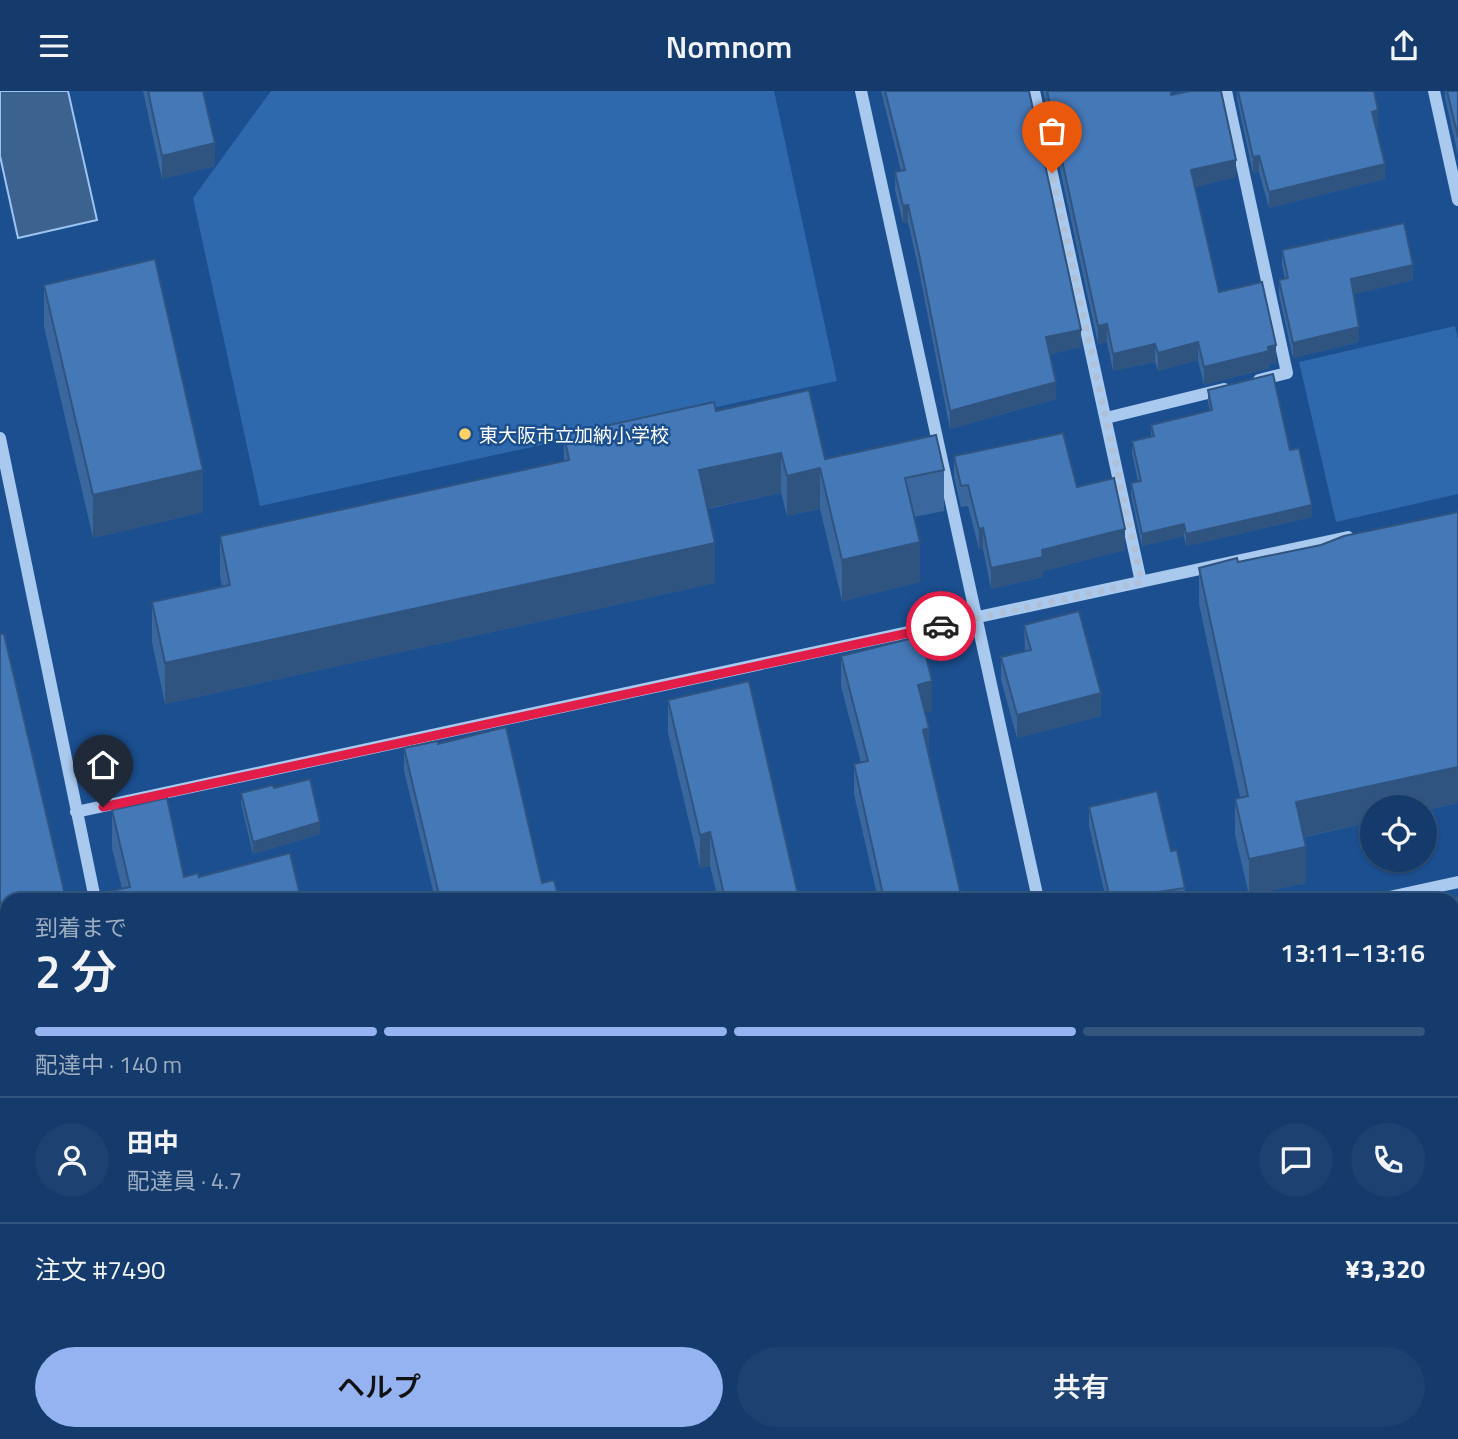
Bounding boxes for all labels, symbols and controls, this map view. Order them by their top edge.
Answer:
text: Nomnom [666,22,792,70]
icon: menu [35,27,73,65]
icon: share [1385,27,1423,65]
pin [1022,101,1082,173]
icon: bag [1033,112,1071,150]
place label: 東大阪市立加納小学校 [479,420,669,449]
marker: 東大阪市立加納小学校 [457,426,473,442]
courier [906,591,976,661]
icon: car [922,607,960,645]
pin [73,735,133,807]
icon: home [84,746,122,784]
map controls [1360,795,1437,872]
button: locate [1360,795,1437,872]
text: 到着まで [35,910,127,945]
text: 13:11–13:16 [1280,933,1425,972]
text: 2 分 [35,936,117,1006]
text: 配達中 · 140 m [35,1047,182,1082]
button: person [35,1123,109,1197]
text: 田中 [127,1123,179,1162]
button: chat [1259,1123,1333,1197]
button: phone [1351,1123,1425,1197]
text: 配達員 · 4.7 [127,1163,242,1198]
text: ¥3,320 [1345,1249,1425,1288]
text: 注文 #7490 [35,1250,166,1289]
button: ヘルプ [35,1347,723,1427]
button: 共有 [737,1347,1425,1427]

